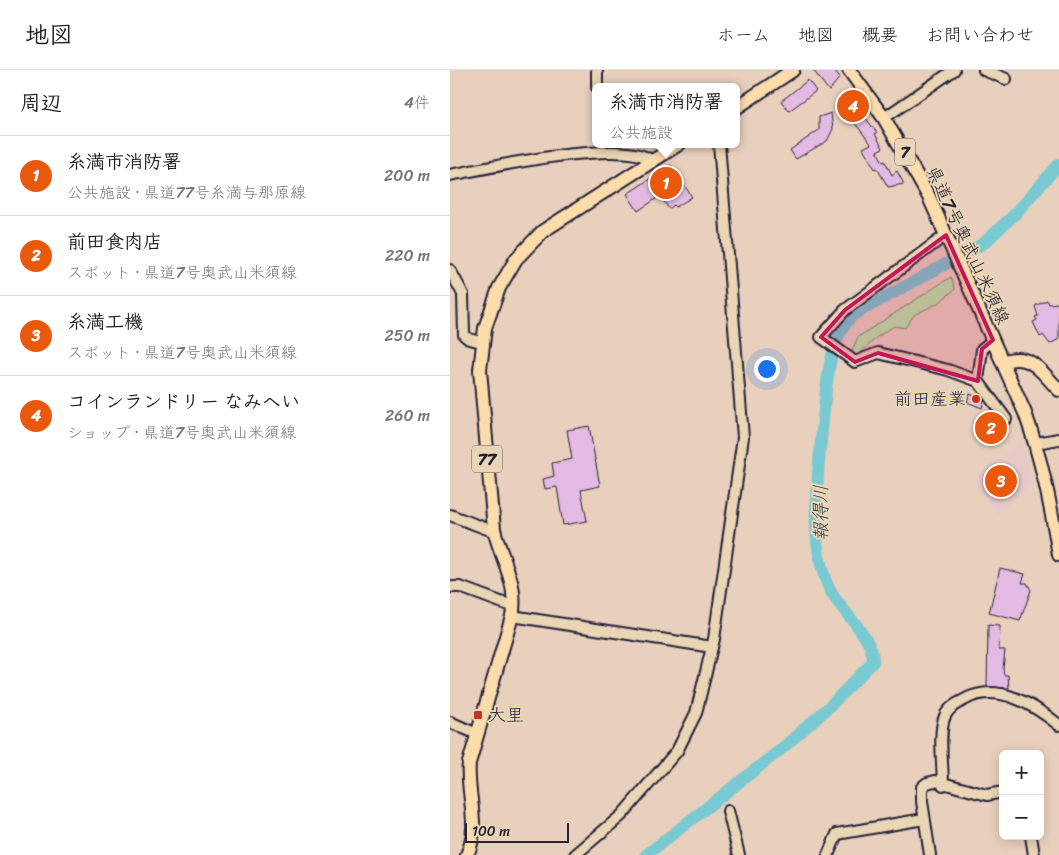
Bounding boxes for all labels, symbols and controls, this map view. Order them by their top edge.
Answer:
text: 地図 [25,14,73,56]
text: ホーム [717,19,770,51]
text: 地図 [798,19,834,51]
text: 概要 [862,19,898,51]
text: お問い合わせ [926,19,1034,51]
popup [592,83,740,148]
text: 周辺 [20,84,62,122]
text: 糸満市消防署 [609,85,723,118]
pin: 4 [837,87,869,125]
text: 4件 [404,88,430,117]
text: 公共施設 [609,118,673,147]
road number: 7 [895,138,915,165]
text: 糸満市消防署 [67,145,181,178]
street label: 県道7号奥武山米須線 [917,160,1019,330]
text: 1 [33,161,39,190]
text: 200 m [384,161,430,190]
pin: 1 [650,164,682,202]
text: 公共施設 · 県道77号糸満与那原線 [67,178,306,207]
text: 前田食肉店 [67,225,162,258]
text: 2 [31,241,41,270]
text: 220 m [385,241,430,270]
text: スポット · 県道7号奥武山米須線 [67,258,297,287]
text: 糸満工機 [67,305,143,338]
text: 3 [32,321,40,350]
text: 250 m [384,321,430,350]
text: スポット · 県道7号奥武山米須線 [67,338,297,367]
your location [754,356,780,382]
place label: 前田産業 [894,383,966,415]
text: コインランドリー なみへい [67,385,300,418]
marker: 前田産業 [970,393,982,405]
text: 4 [31,401,41,430]
text: 260 m [385,401,430,430]
pin: 2 [975,409,1007,447]
text: ショップ · 県道7号奥武山米須線 [67,418,296,447]
road number: 77 [472,446,502,472]
pin: 3 [985,462,1017,500]
water label: 報得川 [804,484,837,542]
place label: 大里 [488,699,524,731]
marker: 大里 [472,709,484,721]
map controls [999,750,1044,840]
button: + [999,750,1044,795]
button: − [999,795,1044,840]
text: 100 m [472,819,510,844]
scale bar [465,820,569,843]

